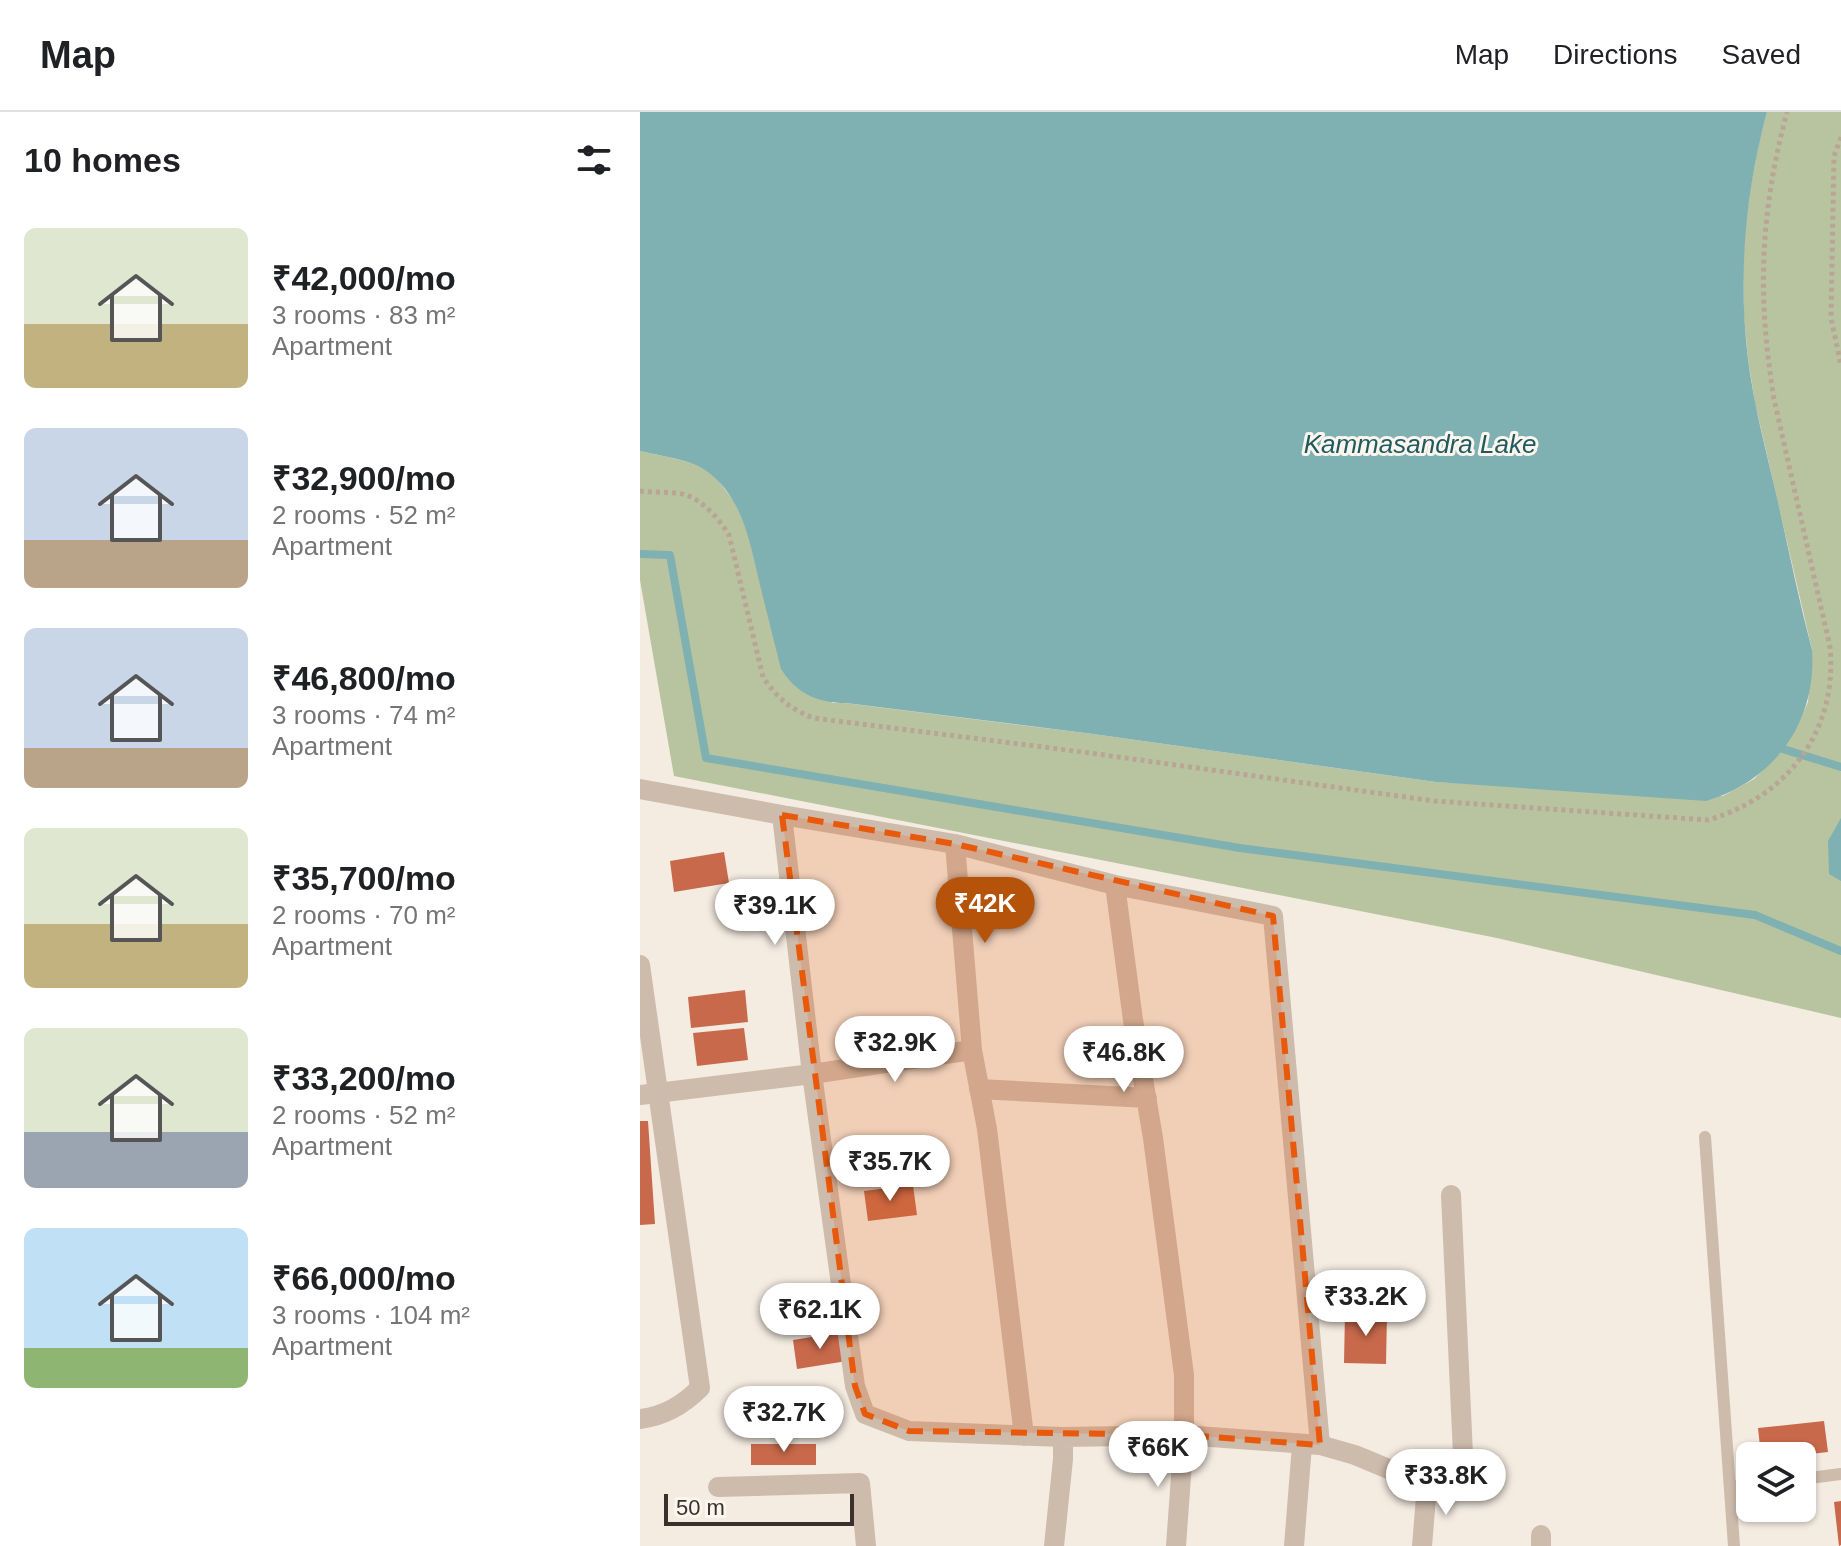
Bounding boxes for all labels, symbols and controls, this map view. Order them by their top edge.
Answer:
text: Map [40,34,116,76]
text: Map [1455,39,1509,70]
text: Directions [1553,39,1678,70]
text: Saved [1722,39,1801,70]
icon: filters [572,138,616,182]
text: 10 homes [24,141,181,179]
text: ₹42,000/mo [272,259,456,297]
icon: home [88,260,184,356]
text: 3 rooms · 83 m² [272,300,456,330]
text: Apartment [272,331,392,361]
water label: Kammasandra Lake [1304,429,1536,459]
text: ₹32,900/mo [272,459,456,497]
icon: home [88,460,184,556]
text: 2 rooms · 52 m² [272,500,456,530]
text: Apartment [272,531,392,561]
text: ₹46,800/mo [272,659,456,697]
icon: home [88,660,184,756]
text: 3 rooms · 74 m² [272,700,456,730]
text: Apartment [272,731,392,761]
text: ₹35,700/mo [272,859,456,897]
icon: home [88,860,184,956]
pin: ₹42K [938,877,1032,945]
pin: ₹39.1K [710,879,840,947]
text: ₹42K [954,888,1016,918]
text: ₹39.1K [733,890,817,920]
text: 2 rooms · 70 m² [272,900,456,930]
text: Apartment [272,931,392,961]
pin: ₹32.9K [830,1016,960,1084]
pin: ₹46.8K [1059,1026,1189,1094]
text: ₹32.9K [853,1027,937,1057]
text: ₹46.8K [1082,1037,1166,1067]
text: ₹33,200/mo [272,1059,456,1097]
icon: home [88,1060,184,1156]
text: 2 rooms · 52 m² [272,1100,456,1130]
text: Apartment [272,1131,392,1161]
pin: ₹35.7K [825,1135,955,1203]
text: ₹35.7K [848,1146,932,1176]
text: ₹66,000/mo [272,1259,456,1297]
icon: home [88,1260,184,1356]
pin: ₹33.2K [1301,1270,1431,1338]
text: ₹33.2K [1324,1281,1408,1311]
pin: ₹62.1K [755,1283,885,1351]
text: ₹62.1K [778,1294,862,1324]
text: 3 rooms · 104 m² [272,1300,470,1330]
text: Apartment [272,1331,392,1361]
pin: ₹32.7K [719,1386,849,1454]
text: ₹32.7K [742,1397,826,1427]
pin: ₹66K [1111,1421,1205,1489]
text: ₹66K [1127,1432,1189,1462]
map controls [1736,1442,1816,1522]
button: layers [1736,1442,1816,1522]
pin: ₹33.8K [1381,1449,1511,1517]
text: ₹33.8K [1404,1460,1488,1490]
scale bar [664,1490,854,1526]
text: 50 m [676,1495,725,1520]

